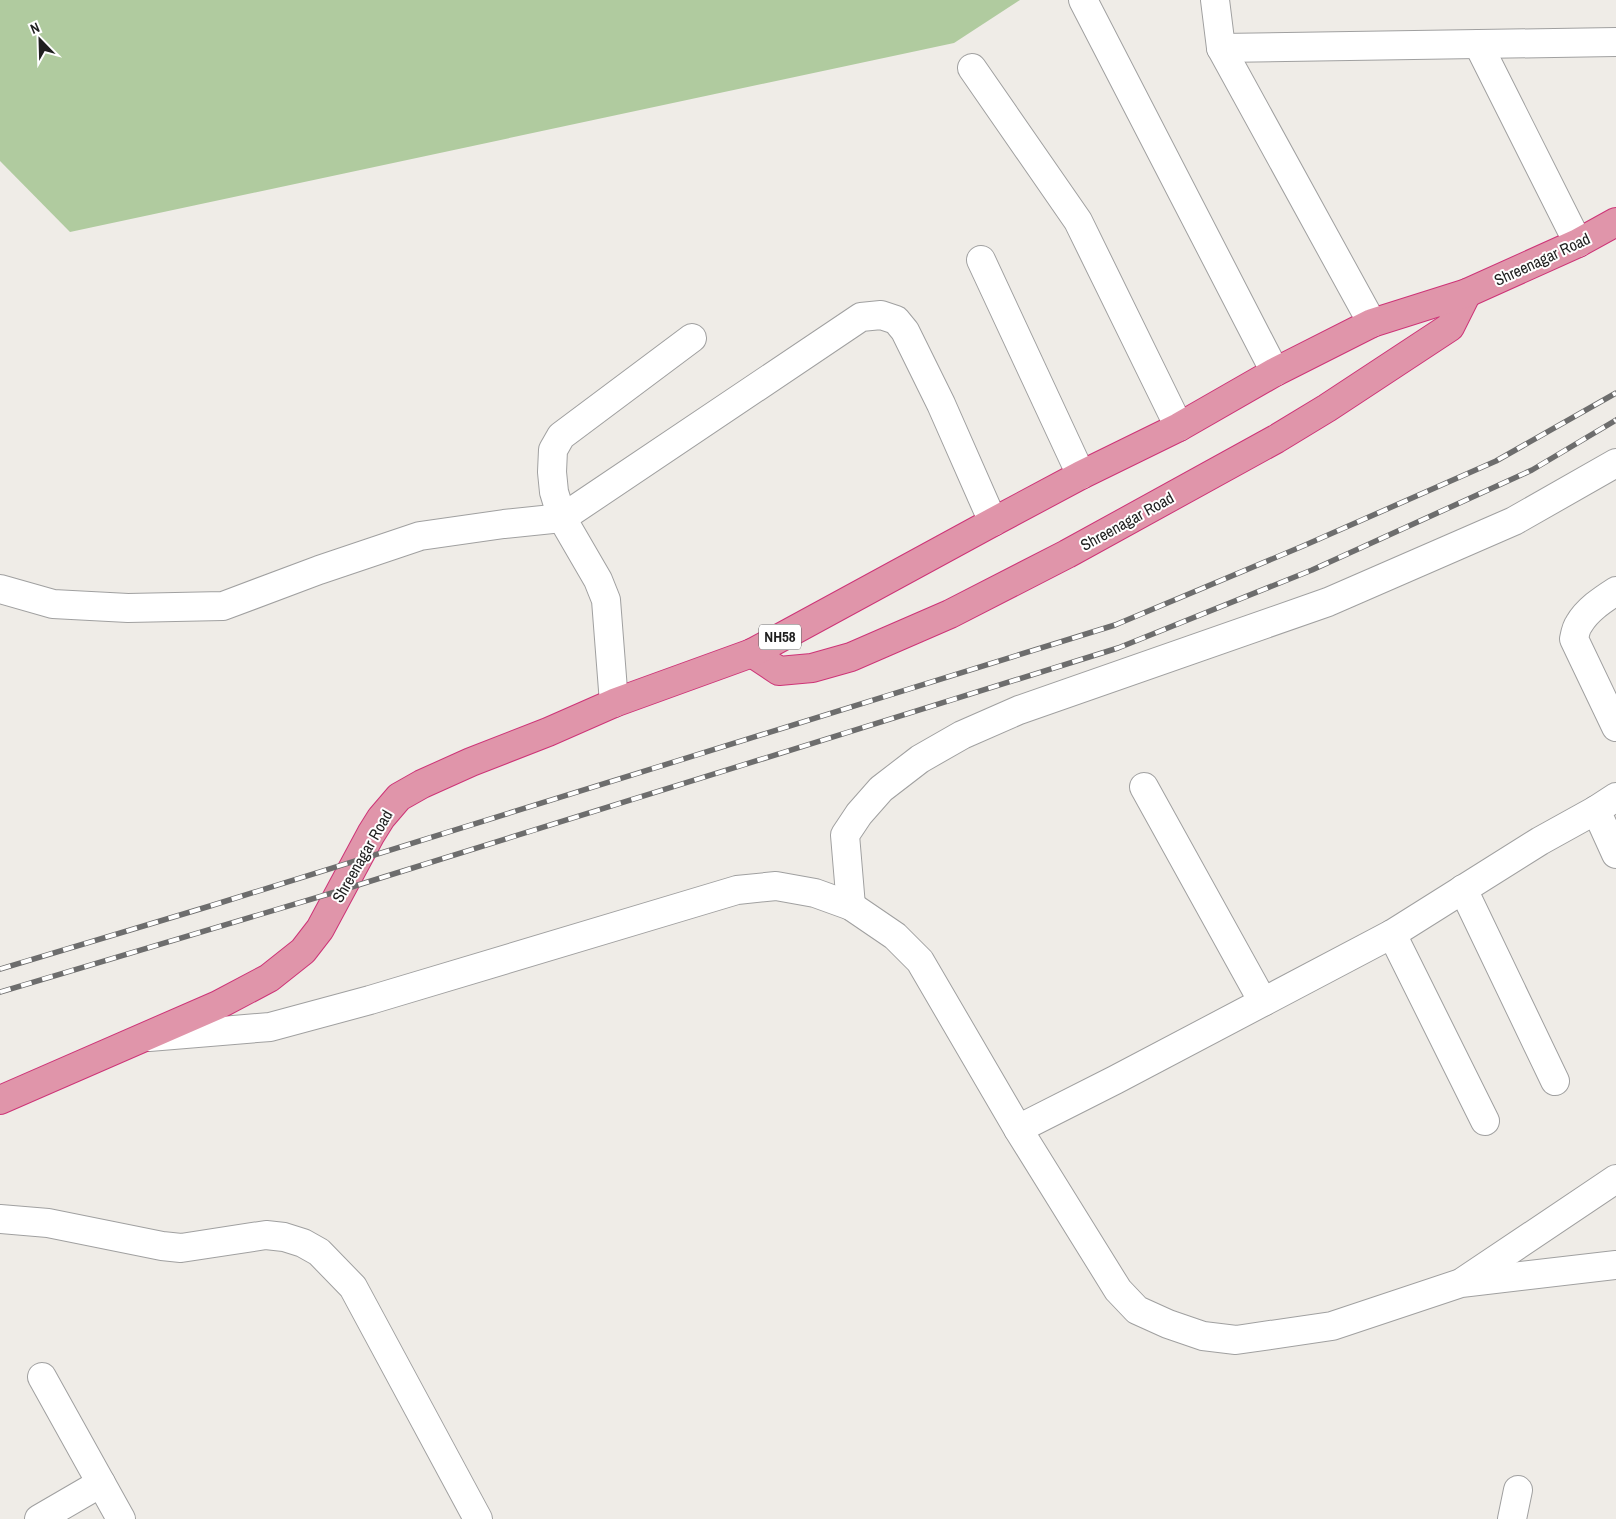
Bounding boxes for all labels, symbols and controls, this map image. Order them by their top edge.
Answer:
north arrow [15,15,65,65]
text: N [28,18,42,38]
street label: Shreenagar Road [1490,227,1594,291]
street label: Shreenagar Road [1076,486,1178,556]
road number: NH58 [759,624,801,650]
street label: Shreenagar Road [327,806,397,906]

